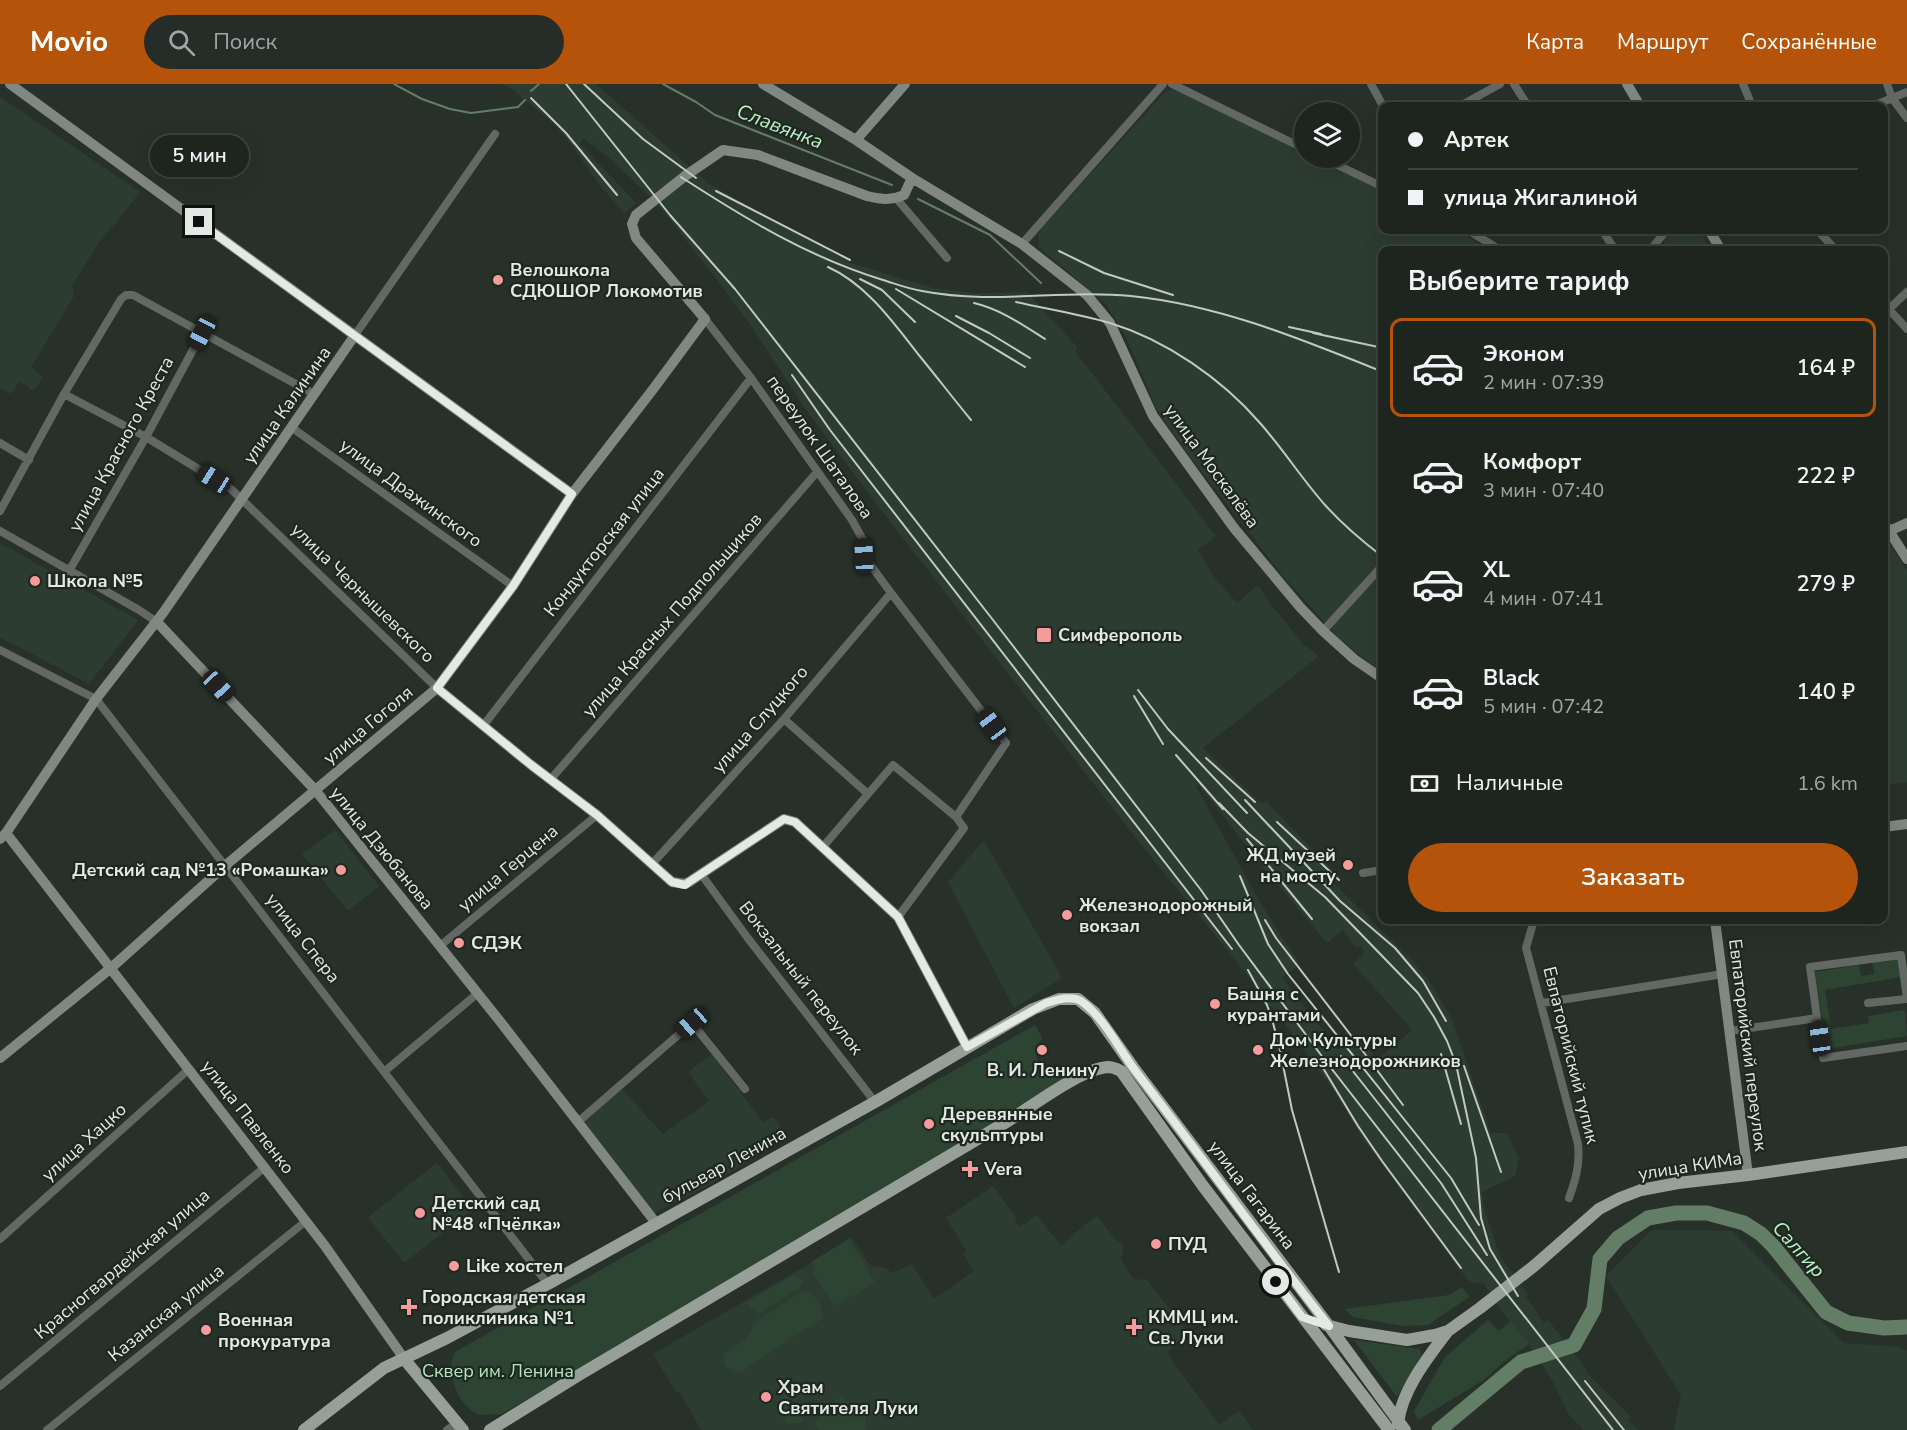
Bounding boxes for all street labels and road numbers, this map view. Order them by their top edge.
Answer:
street label: улица Калинина [238,341,336,469]
street label: улица Красного Креста [63,352,179,536]
street label: переулок Шаталова [761,370,879,524]
street label: улица Москалёва [1159,399,1265,533]
street label: улица Дражинского [335,433,487,553]
street label: Кондукторская улица [538,463,670,621]
street label: улица Красных Подпольщиков [577,508,767,722]
street label: улица Чернышевского [286,518,440,668]
street label: улица Слуцкого [707,660,813,778]
street label: улица Гоголя [318,680,418,770]
street label: улица Дзюбанова [325,781,439,915]
street label: улица Герцена [453,819,563,917]
street label: улица Спера [260,888,346,988]
street label: Вокзальный переулок [733,896,869,1060]
street label: Евпаторийский переулок [1723,938,1773,1153]
street label: Евпаторийский тупик [1537,964,1605,1147]
street label: улица Павленко [196,1055,300,1179]
street label: улица Хацко [36,1097,132,1187]
street label: бульвар Ленина [658,1121,790,1209]
street label: улица Гагарина [1203,1136,1301,1254]
street label: улица КИМа [1636,1146,1744,1186]
street label: Красногвардейская улица [29,1183,215,1345]
street label: Казанская улица [103,1259,229,1367]

